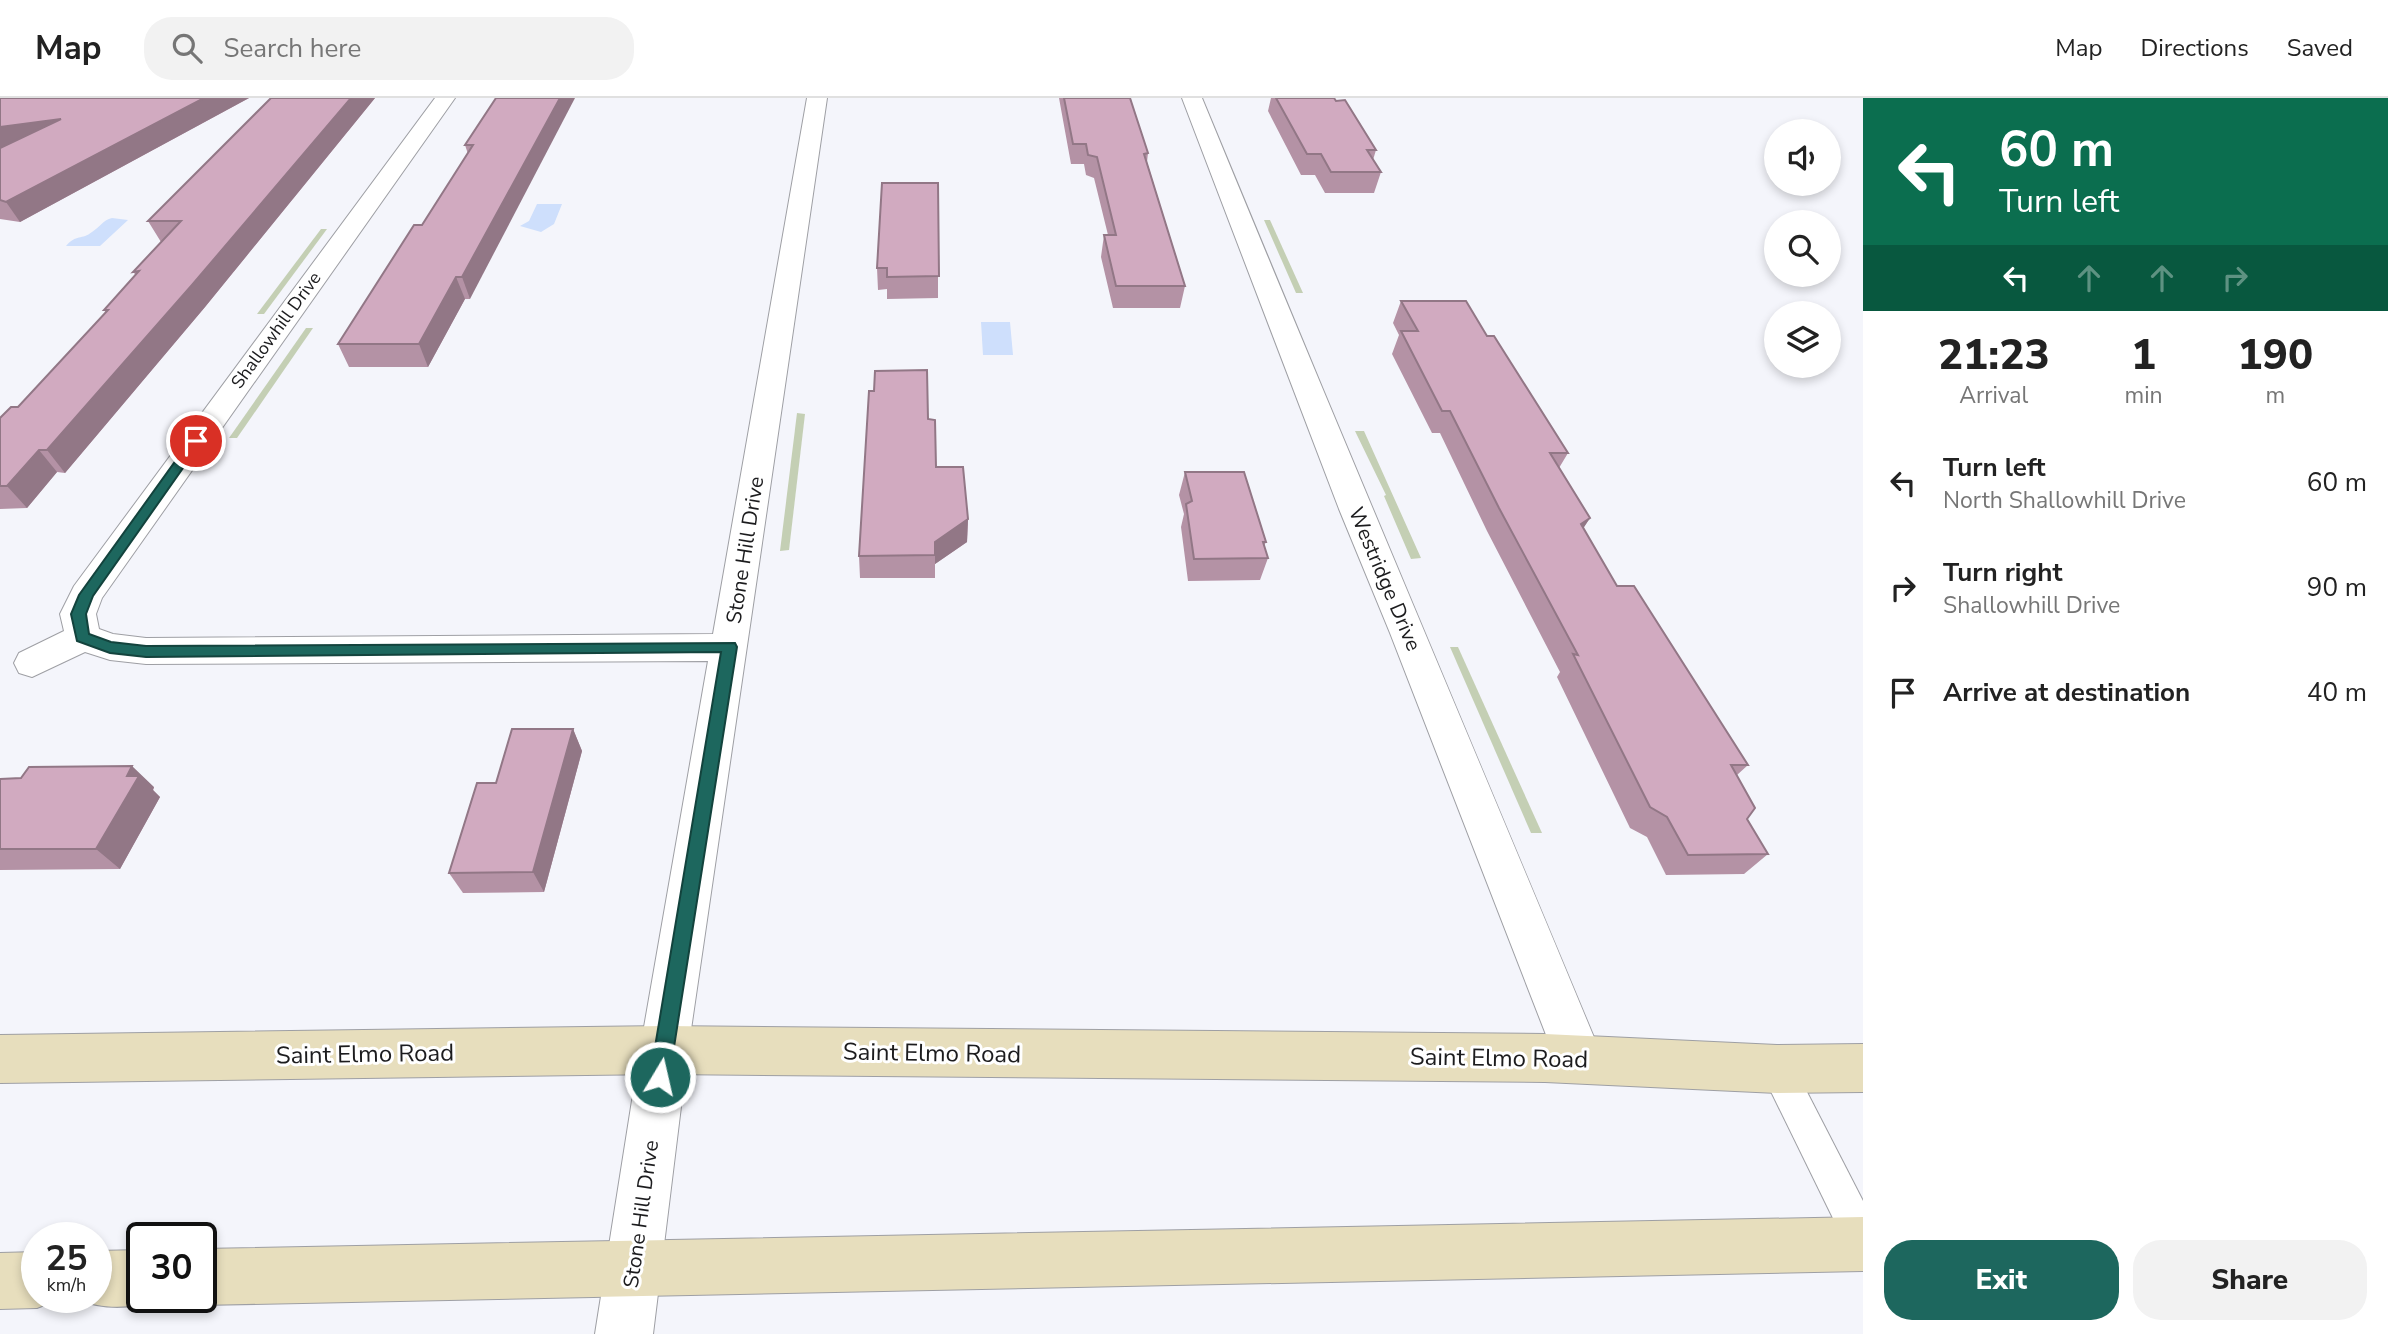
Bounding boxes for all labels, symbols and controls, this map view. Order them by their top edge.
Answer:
search box [144,17,634,80]
text: Map [35,26,102,71]
icon: search [168,29,206,67]
text: Search here [224,31,361,66]
text: Map [2055,32,2102,64]
text: Directions [2140,32,2249,64]
text: Saved [2287,32,2353,64]
text: 60 m [1999,116,2114,183]
map controls [1764,119,1841,378]
button: sound [1764,119,1841,196]
icon: left [1884,126,1975,217]
text: Turn left [1999,180,2119,223]
button: search [1764,210,1841,287]
icon: left [1997,259,2035,297]
icon: ahead [2070,259,2108,297]
icon: ahead [2143,259,2181,297]
icon: right [2216,259,2254,297]
street label: Shallowhill Drive [226,267,326,393]
button: layers [1764,301,1841,378]
text: 21:23 [1938,327,2050,384]
text: 1 [2131,327,2156,384]
text: 190 [2238,327,2313,384]
text: Arrival [1959,380,2028,411]
text: min [2125,380,2163,411]
text: m [2265,380,2285,411]
pin [166,411,226,471]
icon: arrive [177,422,215,460]
text: Turn left [1943,450,2046,485]
icon: left [1884,464,1922,502]
text: 60 m [2307,465,2367,500]
street label: Stone Hill Drive [720,474,770,626]
text: North Shallowhill Drive [1943,485,2186,516]
street label: Westridge Drive [1342,503,1428,655]
text: Turn right [1943,555,2062,590]
icon: right [1884,569,1922,607]
text: 90 m [2307,570,2367,605]
text: Shallowhill Drive [1943,590,2120,621]
icon: arrive [1884,674,1922,712]
text: Arrive at destination [1943,675,2190,710]
text: 40 m [2307,675,2367,710]
street label: Saint Elmo Road [843,1035,1021,1071]
street label: Saint Elmo Road [276,1036,454,1072]
position arrow [623,1040,697,1114]
street label: Saint Elmo Road [1410,1040,1588,1076]
street label: Stone Hill Drive [617,1138,665,1290]
speed limit sign: 30 [126,1222,217,1313]
text: 25 [45,1235,88,1282]
button: Exit [1884,1240,2119,1320]
button: Share [2133,1240,2367,1320]
text: km/h [47,1273,86,1297]

